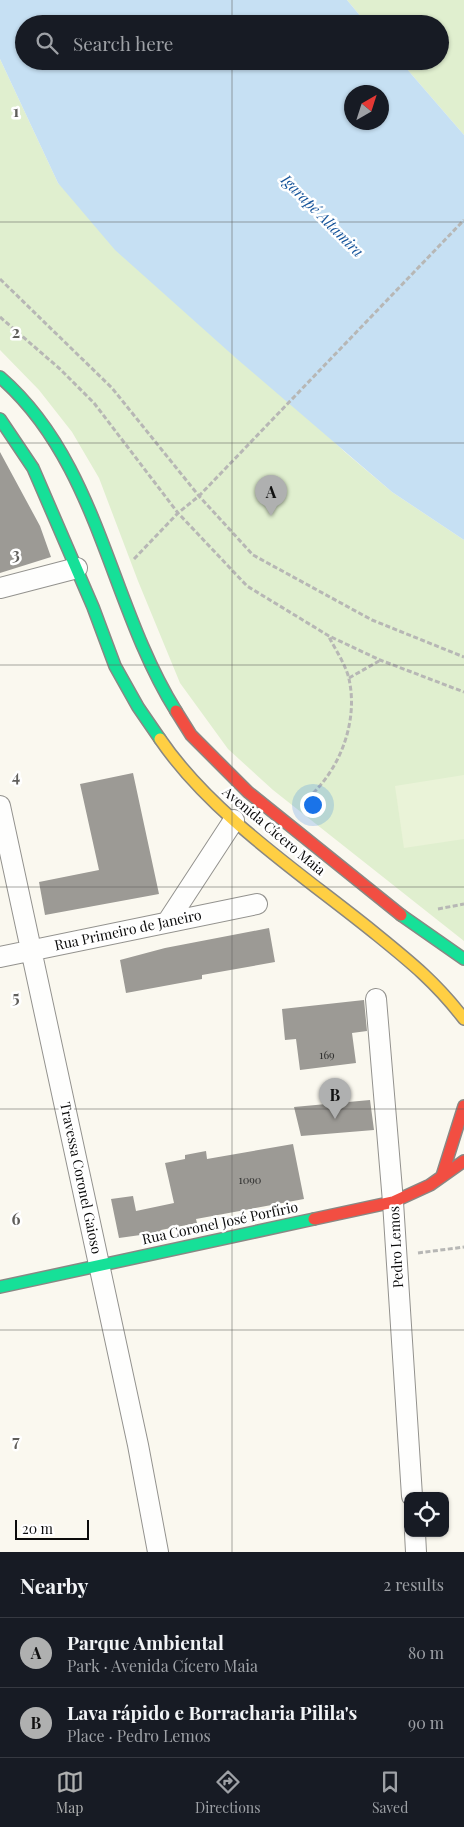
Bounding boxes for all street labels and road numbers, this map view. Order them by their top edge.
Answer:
street label: Avenida Cícero Maia [218,781,330,879]
street label: Rua Primeiro de Janeiro [53,905,203,954]
street label: Travessa Coronel Gaioso [56,1100,107,1256]
street label: Rua Coronel José Porfírio [140,1197,300,1248]
street label: Pedro Lemos [384,1206,407,1288]

